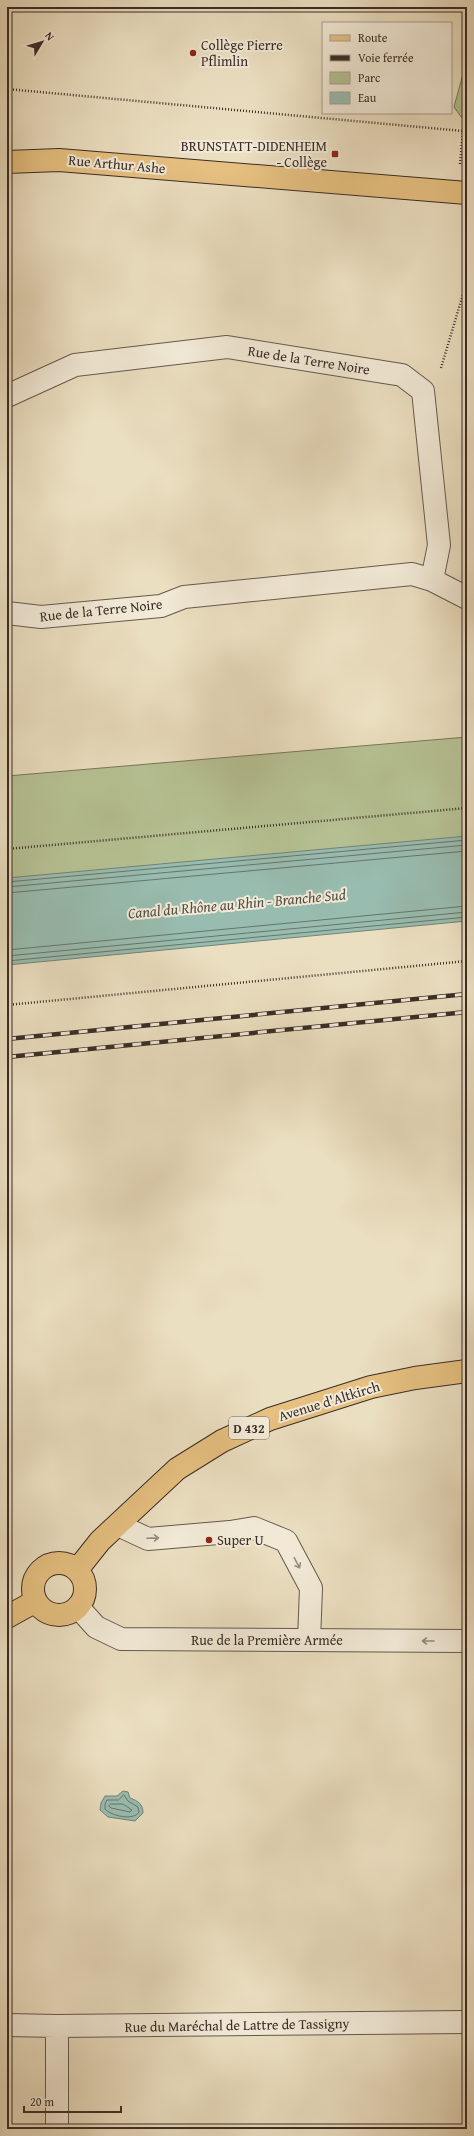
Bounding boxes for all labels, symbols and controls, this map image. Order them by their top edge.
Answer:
north arrow [22,22,62,62]
legend [322,22,452,114]
text: N [41,28,59,44]
text: Route [358,29,388,46]
place label: Collège Pierre Pflimlin [201,35,283,71]
marker: Collège Pierre Pflimlin [188,48,198,58]
text: Voie ferrée [358,49,414,66]
text: Parc [358,69,381,86]
text: Eau [358,89,377,106]
place label: BRUNSTATT-DIDENHEIM - Collège [181,136,327,172]
marker: BRUNSTATT-DIDENHEIM - Collège [330,149,340,159]
street label: Rue Arthur Ashe [68,150,167,178]
street label: Rue de la Terre Noire [247,340,372,380]
street label: Rue de la Terre Noire [39,594,164,626]
water label: Canal du Rhône au Rhin - Branche Sud [127,884,347,923]
street label: Avenue d'Altkirch [276,1376,382,1426]
road number: D 432 [229,1417,269,1439]
place label: Super U [217,1530,264,1550]
one-way arrow [146,1535,159,1542]
marker: Super U [204,1535,214,1545]
one-way arrow [294,1556,301,1568]
street label: Rue de la Première Armée [191,1630,343,1650]
one-way arrow [422,1637,435,1645]
street label: Rue du Maréchal de Lattre de Tassigny [124,2013,350,2037]
scale bar [24,2088,121,2114]
text: 20 m [30,2093,54,2110]

